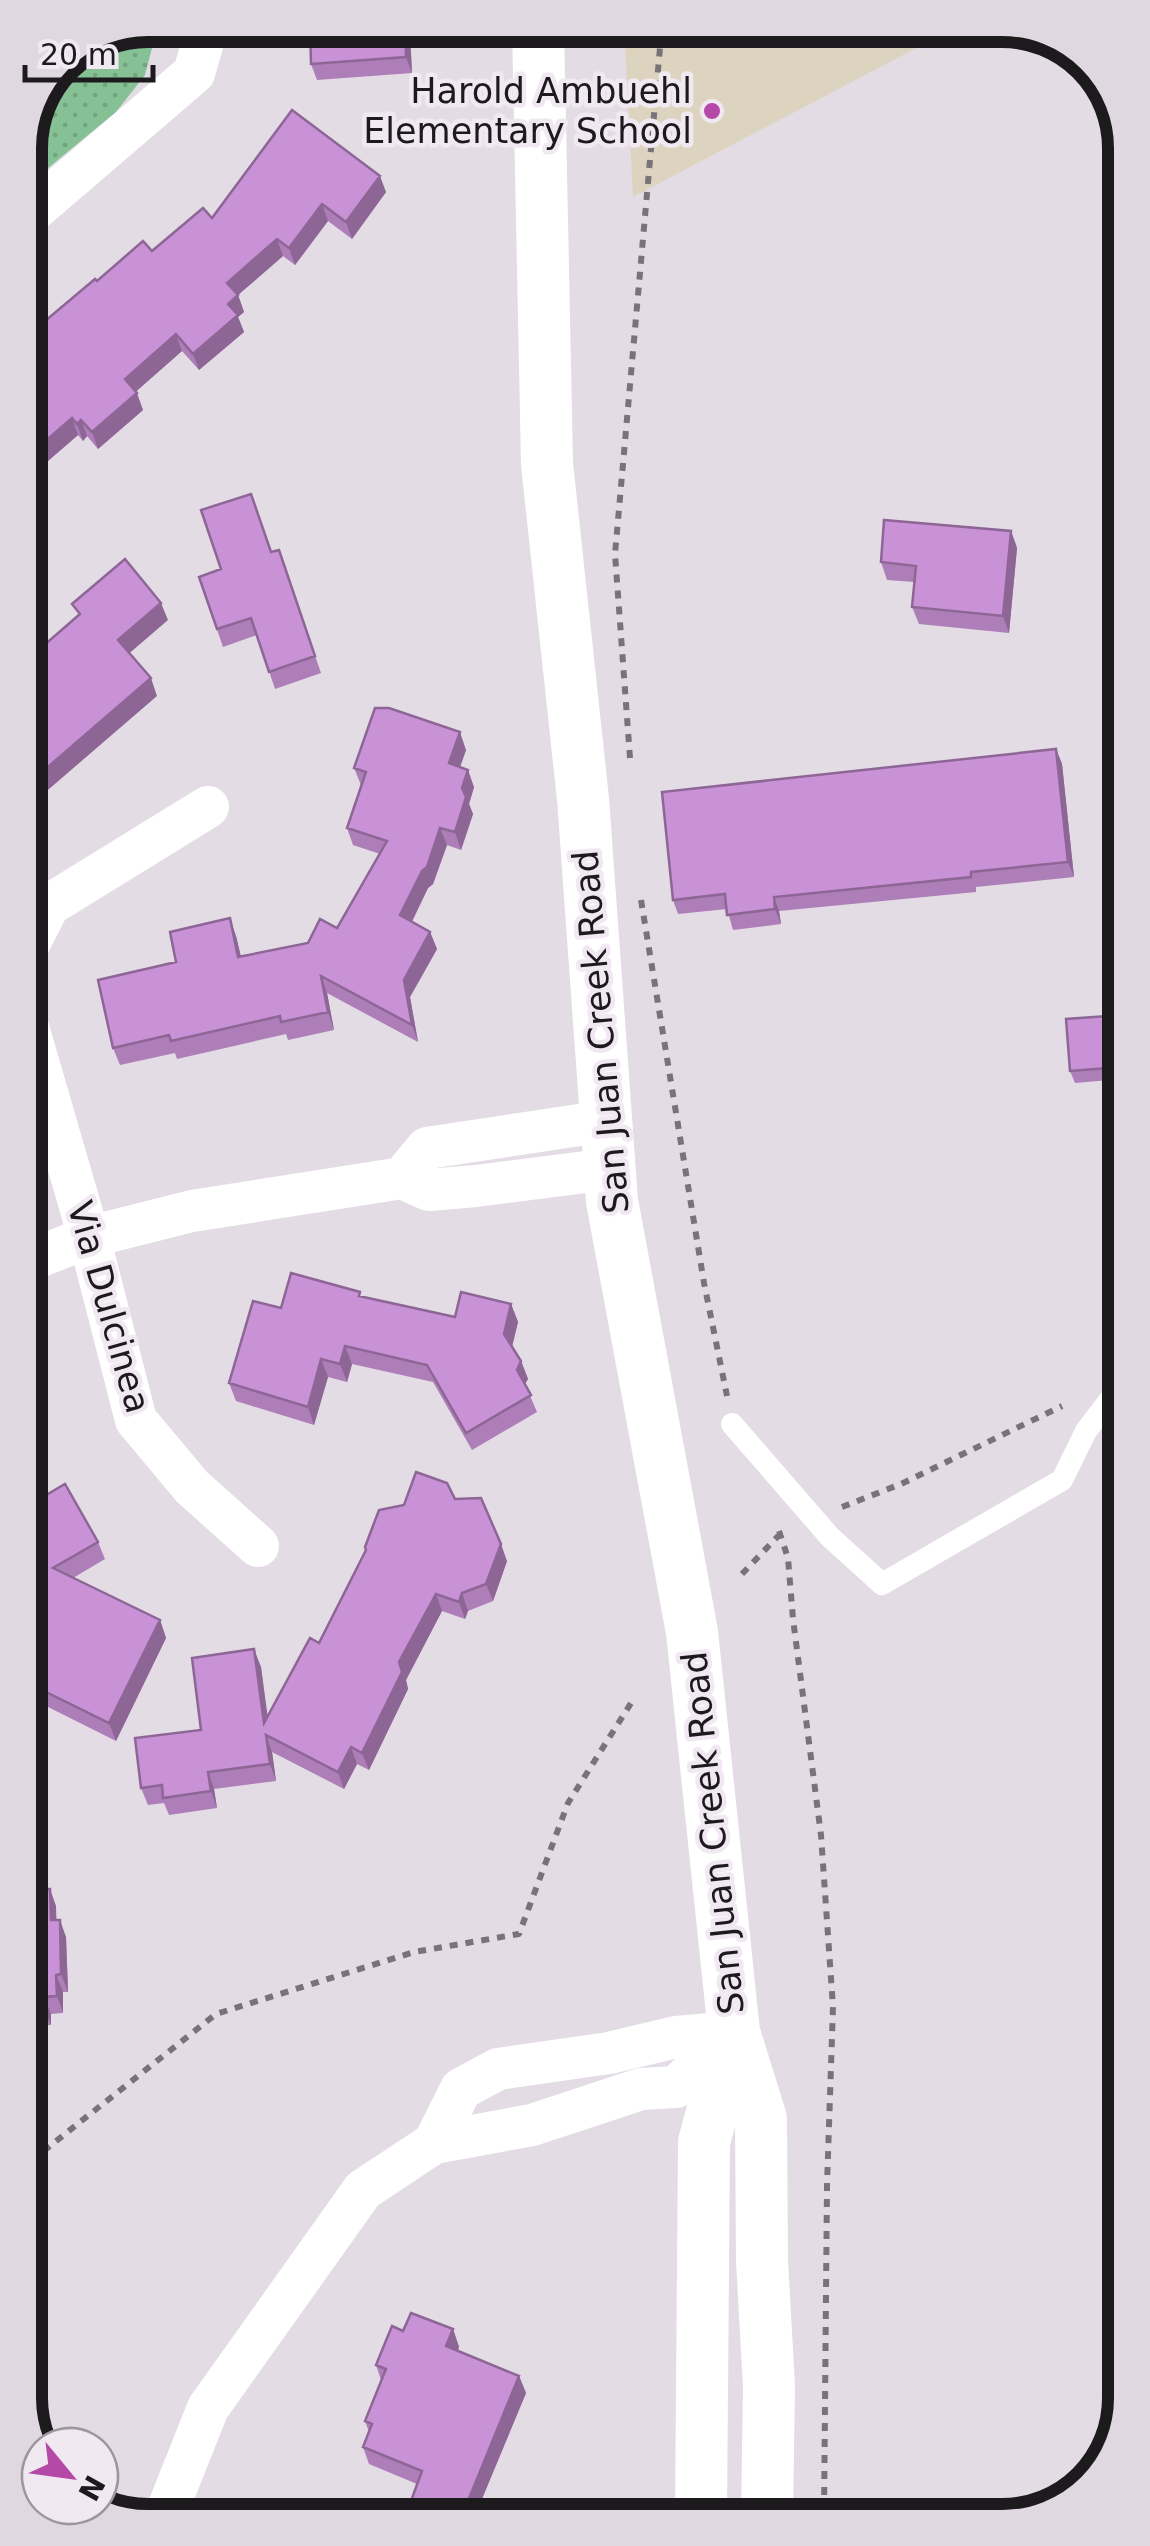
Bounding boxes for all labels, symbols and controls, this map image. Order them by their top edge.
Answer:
scale bar [25,20,152,82]
text: 20 m [40,37,117,72]
place label: Harold Ambuehl Elementary School [363,71,692,151]
marker: Harold Ambuehl Elementary School [701,100,723,122]
street label: San Juan Creek Road [565,849,637,1215]
street label: Via Dulcinea [60,1196,158,1418]
street label: San Juan Creek Road [674,1650,752,2016]
north arrow [20,2426,120,2526]
text: N [71,2470,112,2506]

